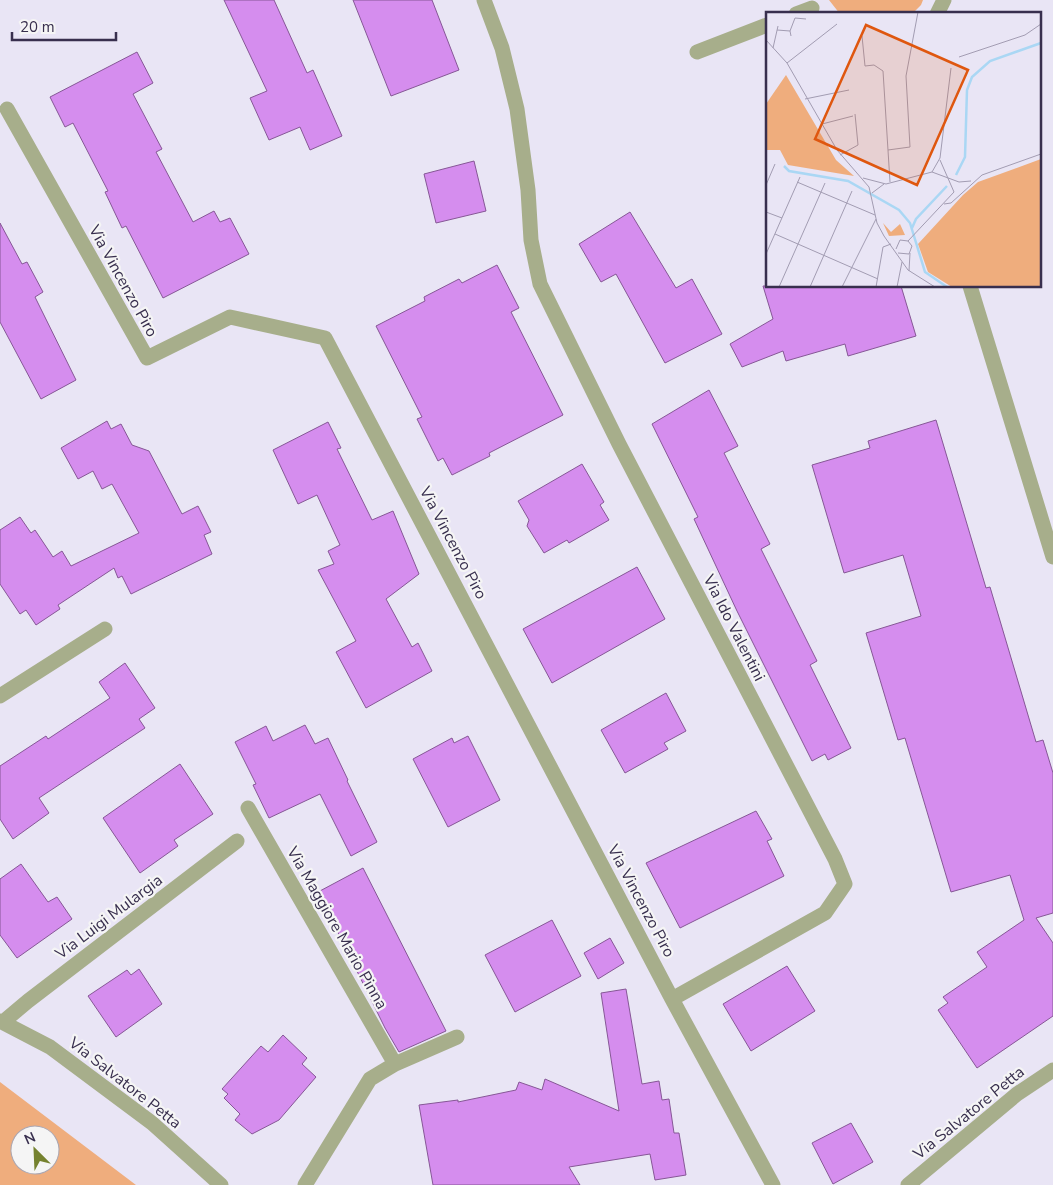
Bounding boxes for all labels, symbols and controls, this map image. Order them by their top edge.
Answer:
scale bar [12,10,116,42]
inset map [766,12,1040,288]
text: 20 m [20,17,55,37]
street label: Via Vincenzo Piro [83,220,163,341]
street label: Via Vincenzo Piro [414,482,492,603]
street label: Via Ido Valentini [697,570,770,685]
street label: Via Vincenzo Piro [602,840,680,961]
street label: Via Maggiore Mario Pinna [281,842,393,1013]
street label: Via Luigi Mulargia [50,869,167,965]
street label: Via Salvatore Petta [63,1031,186,1134]
street label: Via Salvatore Petta [908,1061,1029,1165]
north arrow [10,1125,60,1175]
text: N [21,1128,39,1149]

